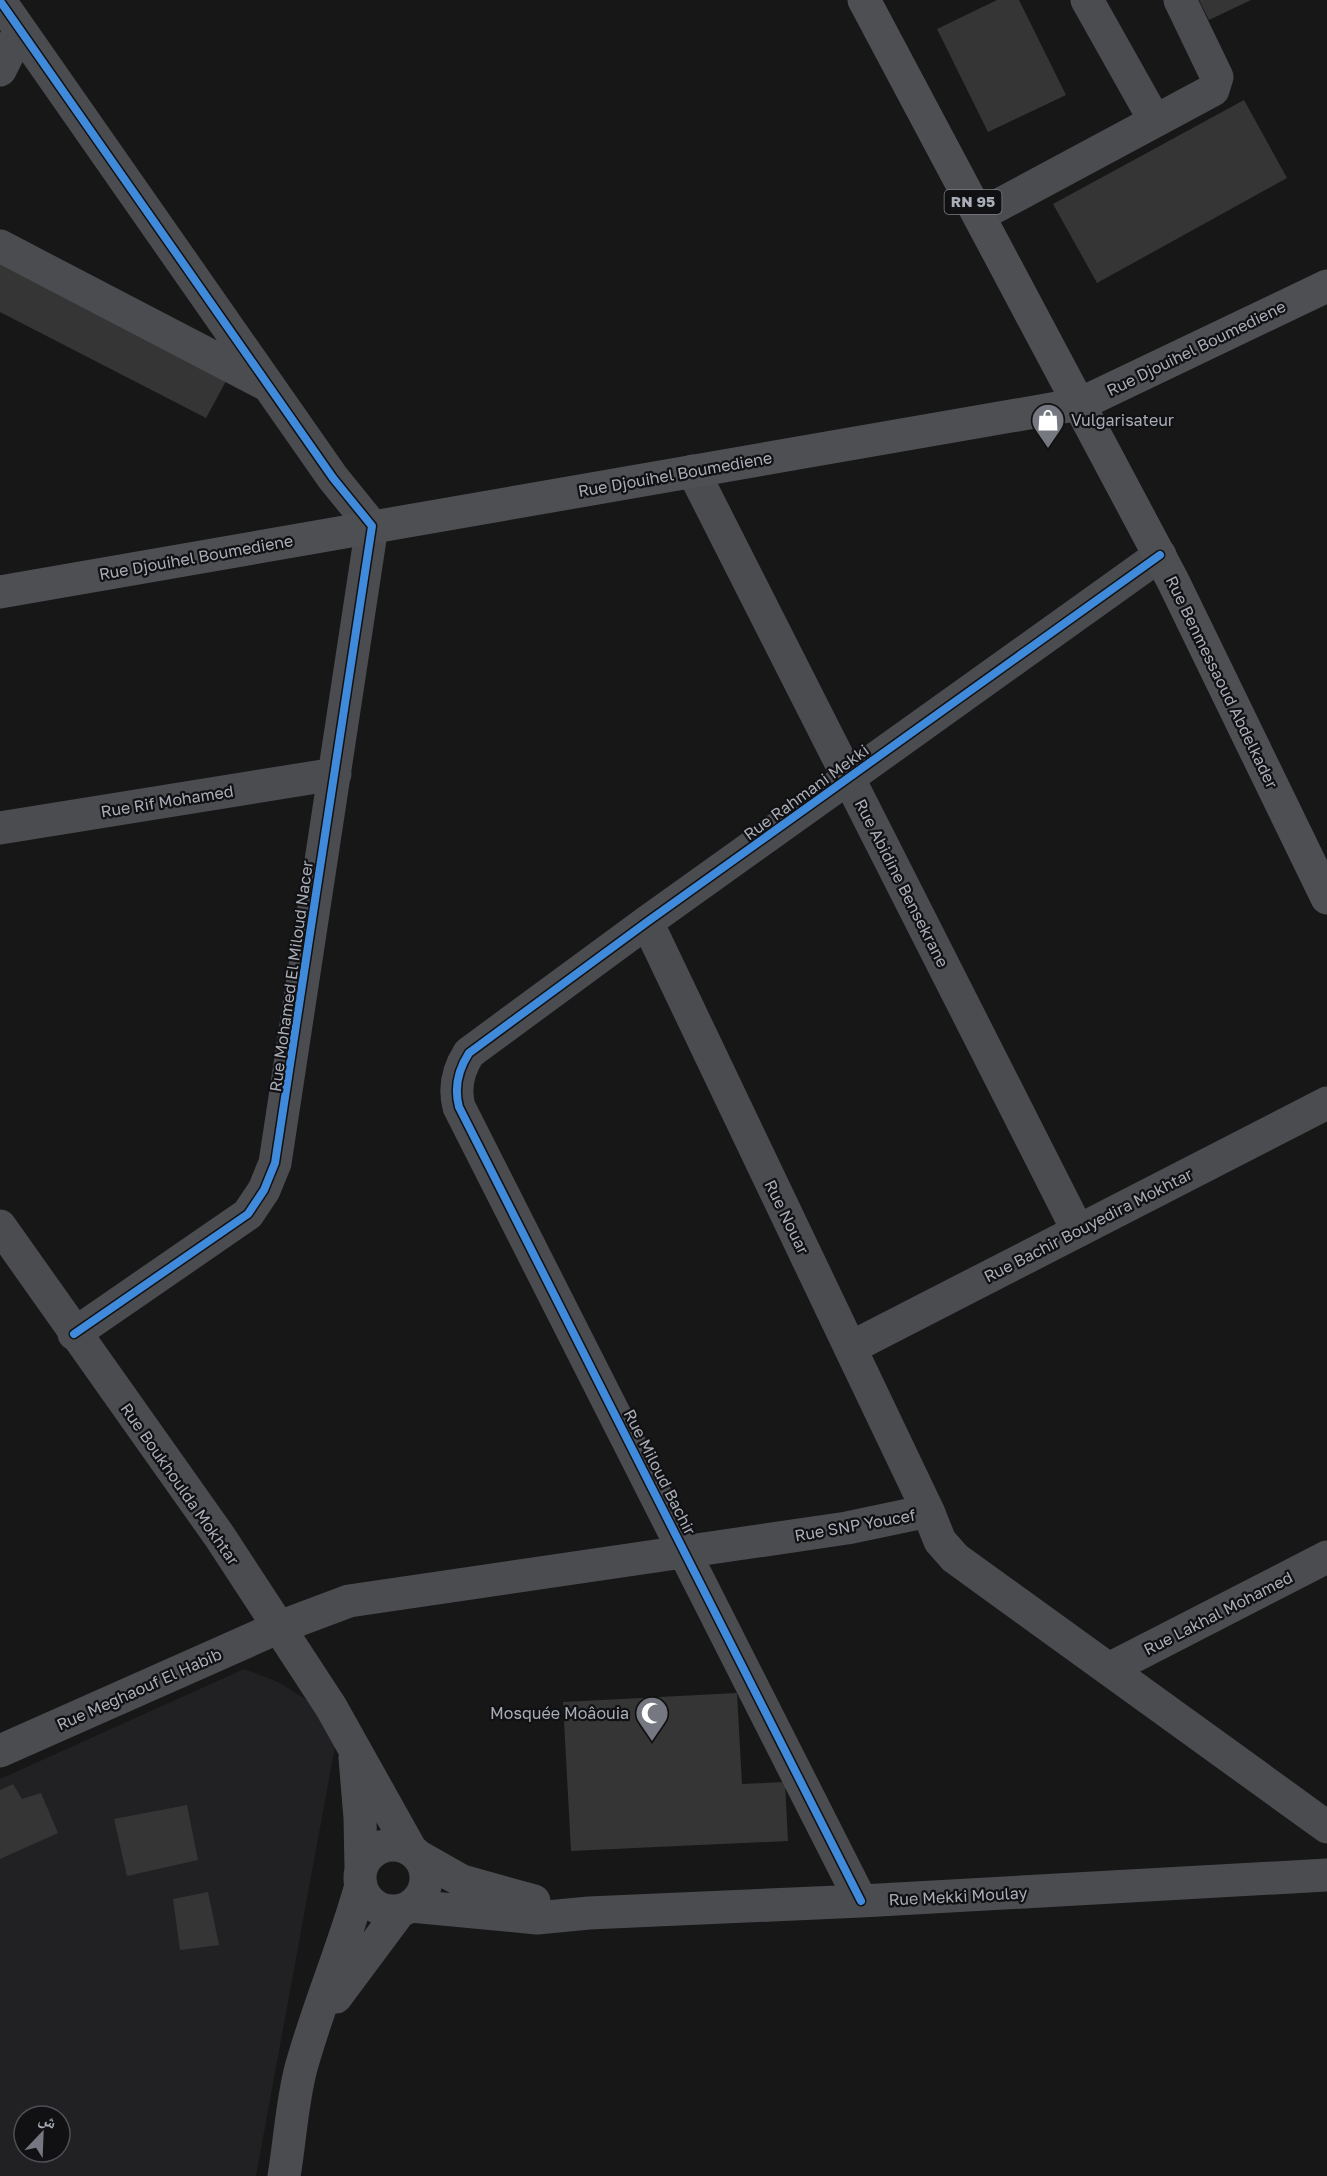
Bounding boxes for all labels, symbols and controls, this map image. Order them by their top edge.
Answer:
road number: RN 95 [944,190,1002,214]
street label: Rue Djouihel Boumediene [1103,296,1289,400]
shop icon: Vulgarisateur [1030,402,1066,449]
place label: Vulgarisateur [1071,410,1174,430]
street label: Rue Djouihel Boumediene [576,447,774,501]
street label: Rue Djouihel Boumediene [97,530,295,584]
street label: Rue Benmessaoud Abdelkader [1162,572,1282,792]
street label: Rue Rahmani Mekki [740,740,872,844]
street label: Rue Rif Mohamed [99,781,235,821]
street label: Rue Abidine Bensekrane [851,795,953,971]
street label: Rue Mohamed El Miloud Nacer [265,859,317,1093]
street label: Rue Bachir Bouyedira Mokhtar [980,1164,1196,1286]
street label: Rue Nouar [760,1177,814,1257]
street label: Rue Boukhoulda Mokhtar [116,1399,244,1569]
street label: Rue Miloud Bachir [620,1406,700,1538]
street label: Rue SNP Youcef [793,1505,917,1545]
street label: Rue Lakhal Mohamed [1140,1567,1296,1659]
street label: Rue Meghaouf El Habib [53,1644,225,1734]
mosque icon: Mosquée Moâouia [634,1695,670,1742]
place label: Mosquée Moâouia [490,1703,629,1723]
street label: Rue Mekki Moulay [888,1882,1028,1910]
north arrow [12,2104,72,2164]
text: ش [36,2108,60,2133]

